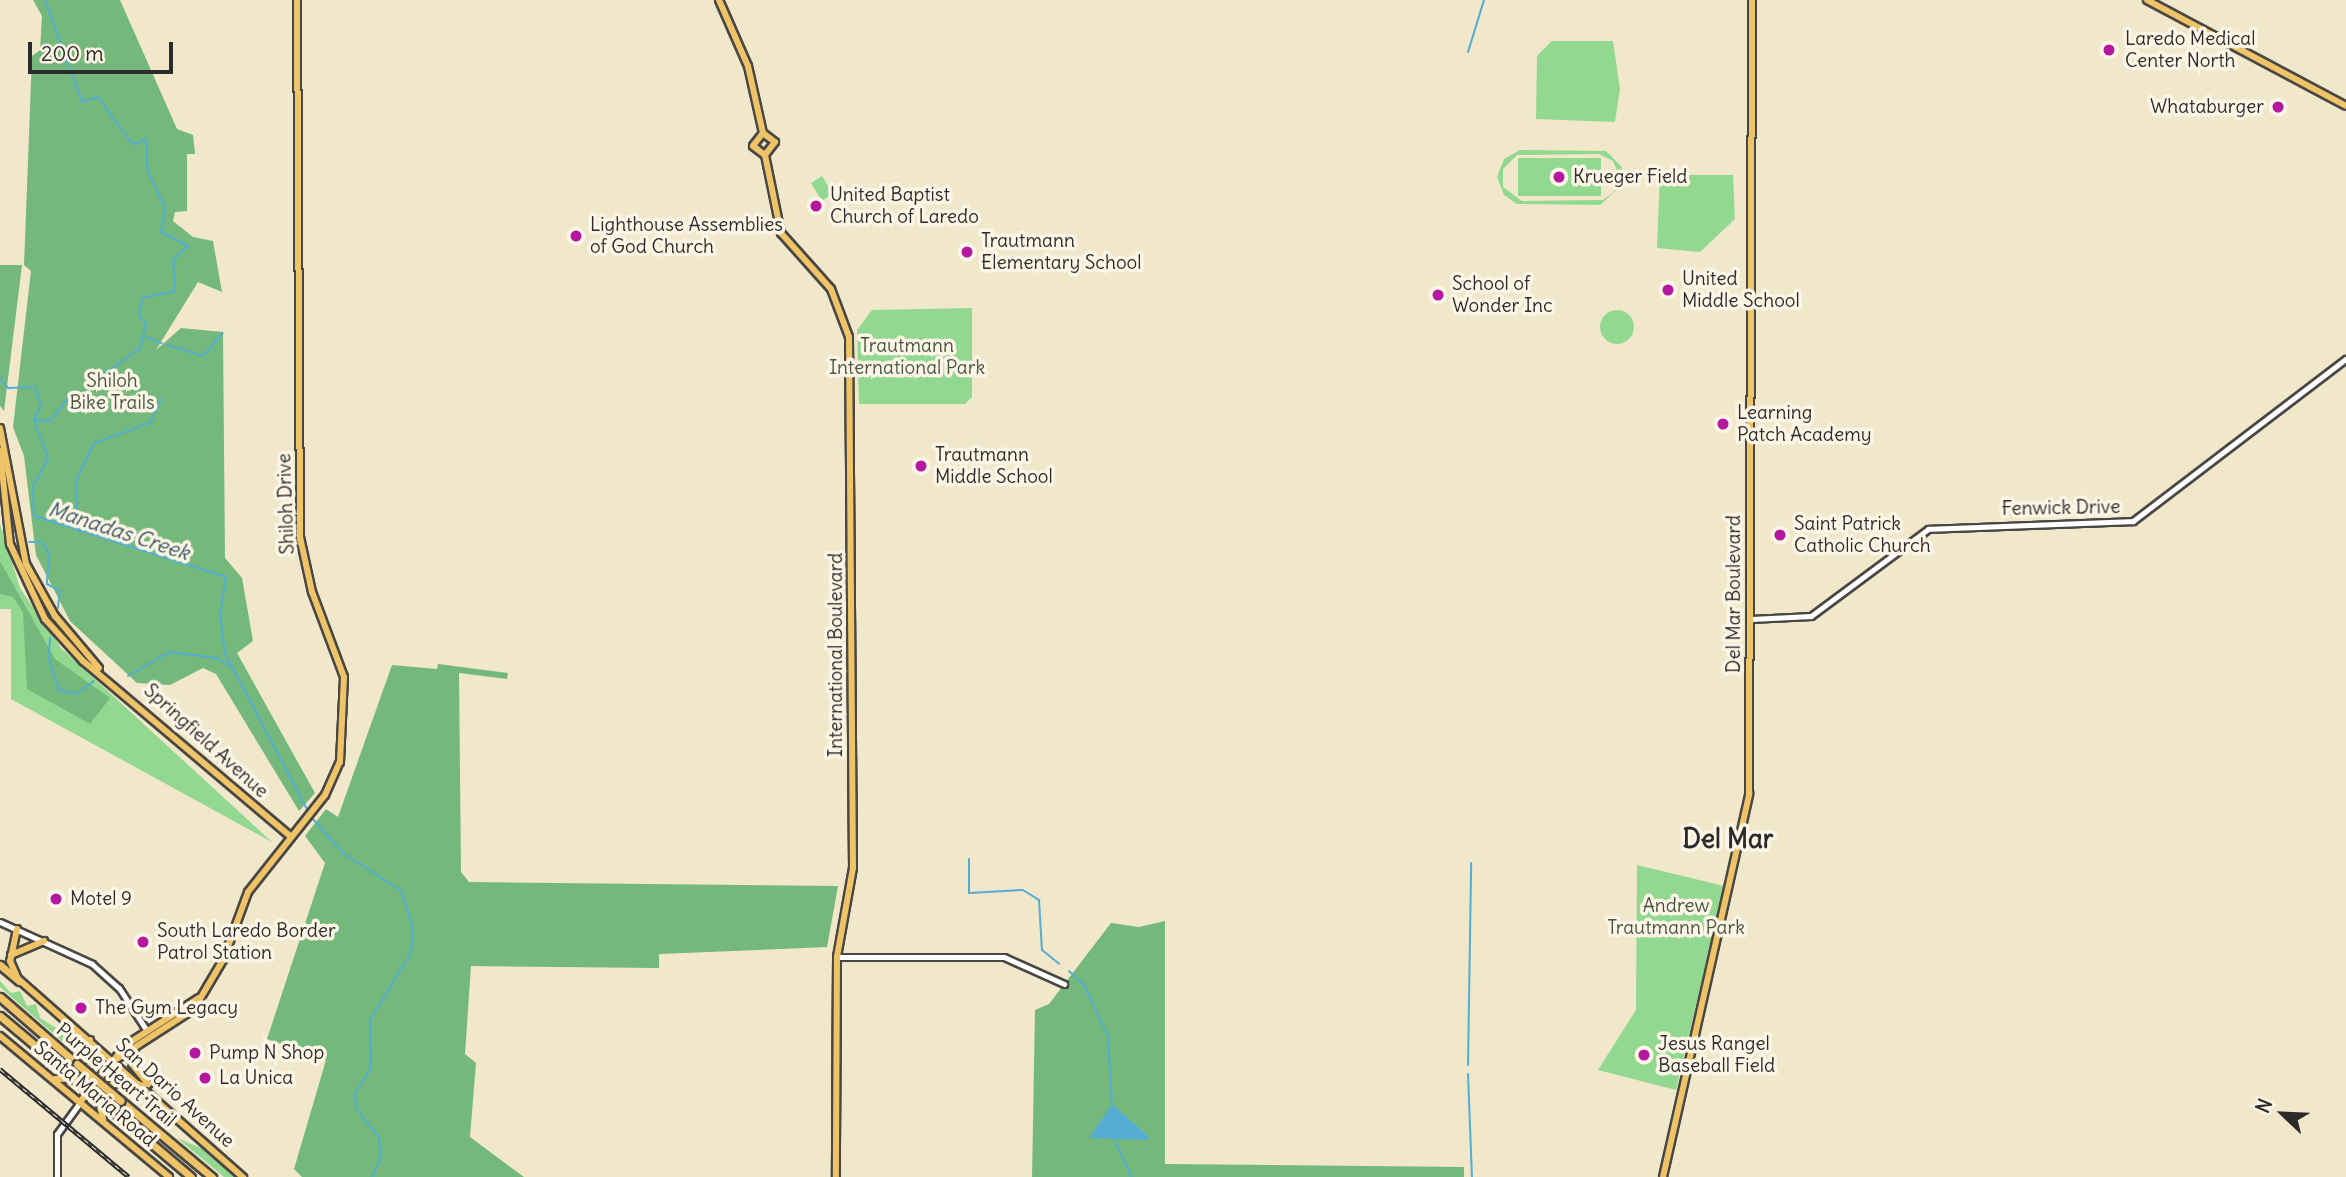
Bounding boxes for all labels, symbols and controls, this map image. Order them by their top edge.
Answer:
scale bar [32,28,177,72]
place label: Laredo Medical Center North [2125,28,2255,72]
text: 200 m [41,40,104,67]
marker: Laredo Medical Center North [2099,40,2119,60]
place label: Whataburger [2150,96,2264,118]
marker: Whataburger [2270,99,2286,115]
place label: Krueger Field [1573,166,1688,188]
marker: Krueger Field [1551,169,1567,185]
place label: United Baptist Church of Laredo [830,184,979,228]
marker: United Baptist Church of Laredo [808,198,824,214]
place label: Lighthouse Assemblies of God Church [590,214,783,258]
marker: Lighthouse Assemblies of God Church [568,228,584,244]
place label: Trautmann Elementary School [981,230,1142,274]
marker: Trautmann Elementary School [959,244,975,260]
place label: United Middle School [1682,268,1800,312]
place label: School of Wonder Inc [1452,273,1553,317]
marker: United Middle School [1660,282,1676,298]
marker: School of Wonder Inc [1430,287,1446,303]
park label: Trautmann International Park [829,335,985,379]
park label: Shiloh Bike Trails [69,370,155,414]
place label: Learning Patch Academy [1737,402,1872,446]
marker: Learning Patch Academy [1715,416,1731,432]
place label: Trautmann Middle School [935,444,1053,488]
street label: Shiloh Drive [273,453,299,555]
marker: Trautmann Middle School [913,458,929,474]
water label: Manadas Creek [45,496,193,566]
street label: Fenwick Drive [2001,496,2121,520]
place label: Saint Patrick Catholic Church [1794,513,1931,557]
street label: Del Mar Boulevard [1723,515,1745,673]
marker: Saint Patrick Catholic Church [1772,527,1788,543]
street label: International Boulevard [825,553,847,757]
street label: Springfield Avenue [139,679,273,803]
district label: Del Mar [1683,823,1773,855]
place label: Motel 9 [70,888,132,910]
marker: Motel 9 [48,891,64,907]
park label: Andrew Trautmann Park [1607,895,1745,939]
place label: South Laredo Border Patrol Station [157,920,336,964]
marker: South Laredo Border Patrol Station [135,934,151,950]
place label: The Gym Legacy [95,997,238,1019]
marker: The Gym Legacy [73,1000,89,1016]
street label: Purple Heart Trail [52,1018,180,1132]
place label: Jesus Rangel Baseball Field [1658,1033,1775,1077]
street label: San Dario Avenue [111,1034,239,1152]
street label: Santa Maria Road [29,1036,161,1152]
place label: Pump N Shop [209,1042,324,1064]
marker: Pump N Shop [187,1045,203,1061]
marker: Jesus Rangel Baseball Field [1636,1047,1652,1063]
place label: La Unica [219,1067,293,1089]
marker: La Unica [197,1070,213,1086]
north arrow [2248,1079,2318,1149]
text: N [2250,1095,2277,1117]

